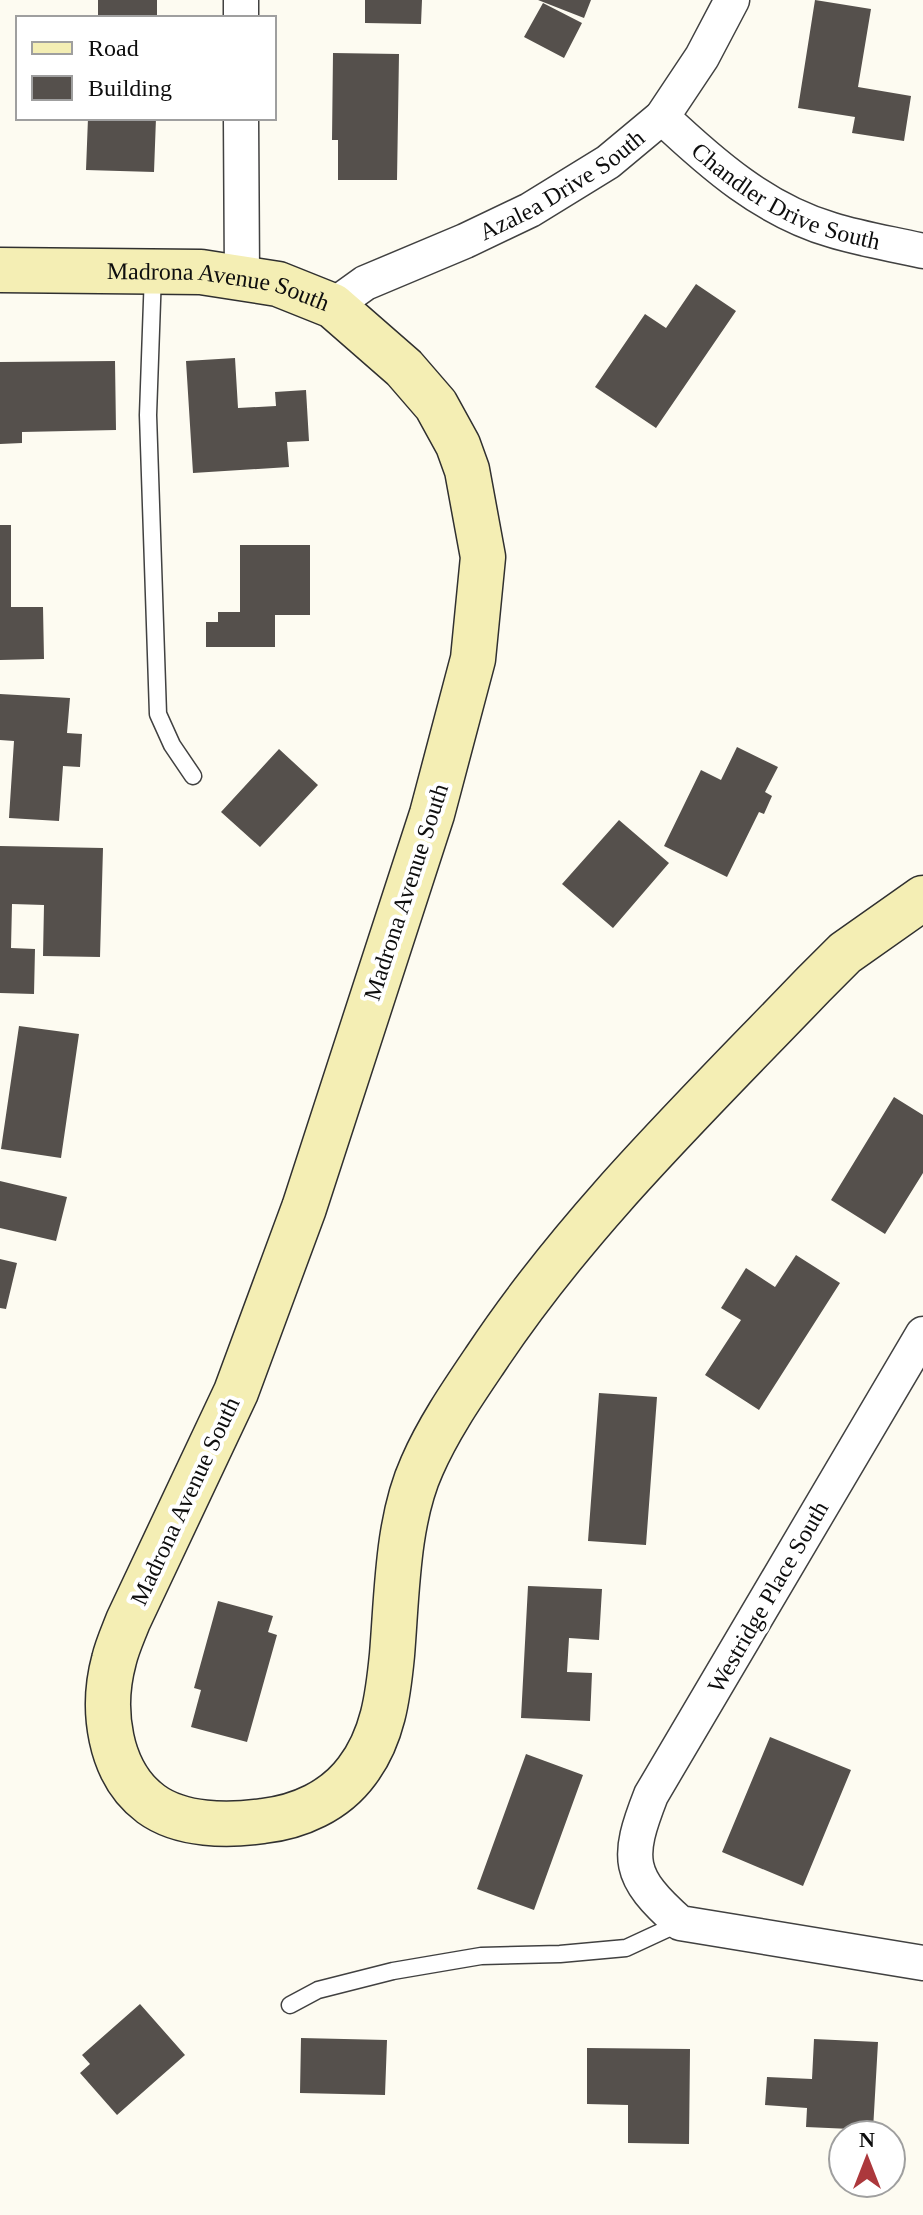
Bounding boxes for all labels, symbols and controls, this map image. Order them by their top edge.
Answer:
legend [16,16,276,120]
text: Road [88,35,139,61]
text: Building [88,75,172,101]
street label: Azalea Drive South [475,124,650,245]
street label: Chandler Drive South [686,137,882,255]
street label: Madrona Avenue South [107,258,333,316]
street label: Madrona Avenue South [359,780,453,1004]
street label: Madrona Avenue South [125,1393,245,1609]
street label: Westridge Place South [703,1497,833,1697]
north arrow [827,2119,907,2199]
text: N [859,2127,875,2152]

